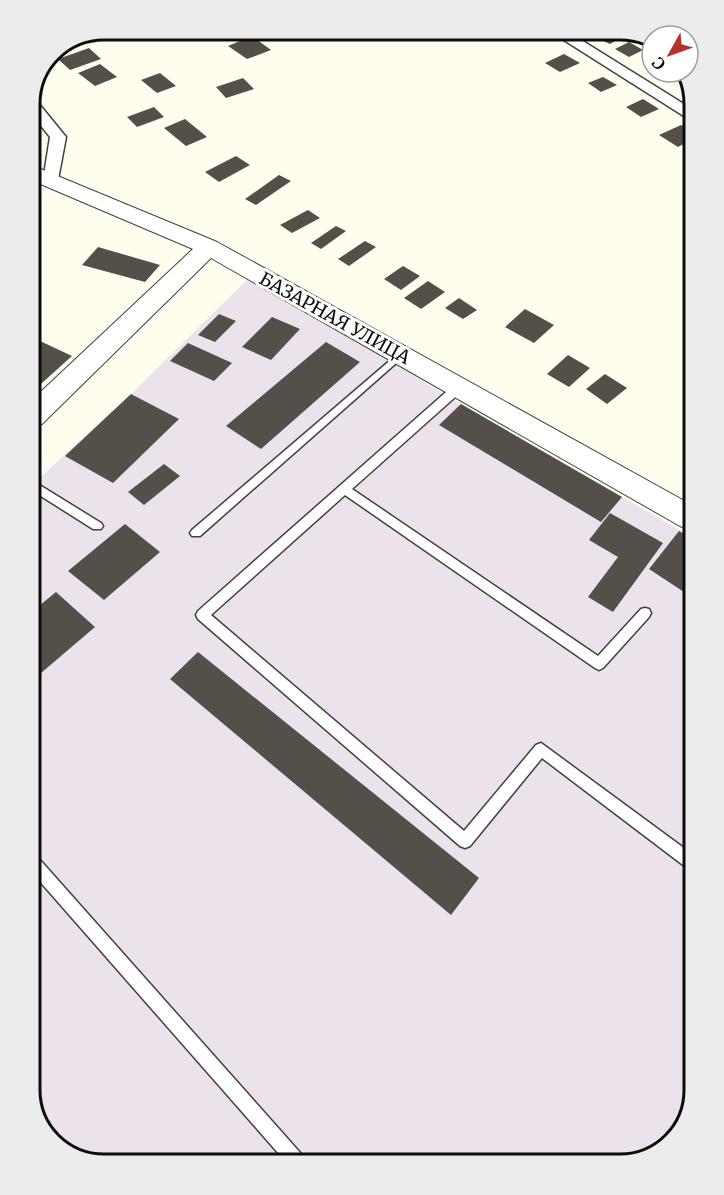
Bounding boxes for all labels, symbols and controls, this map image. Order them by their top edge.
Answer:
north arrow [640,24,700,84]
text: С [647,53,670,74]
street label: БАЗАРНАЯ УЛИЦА [255,267,415,369]

